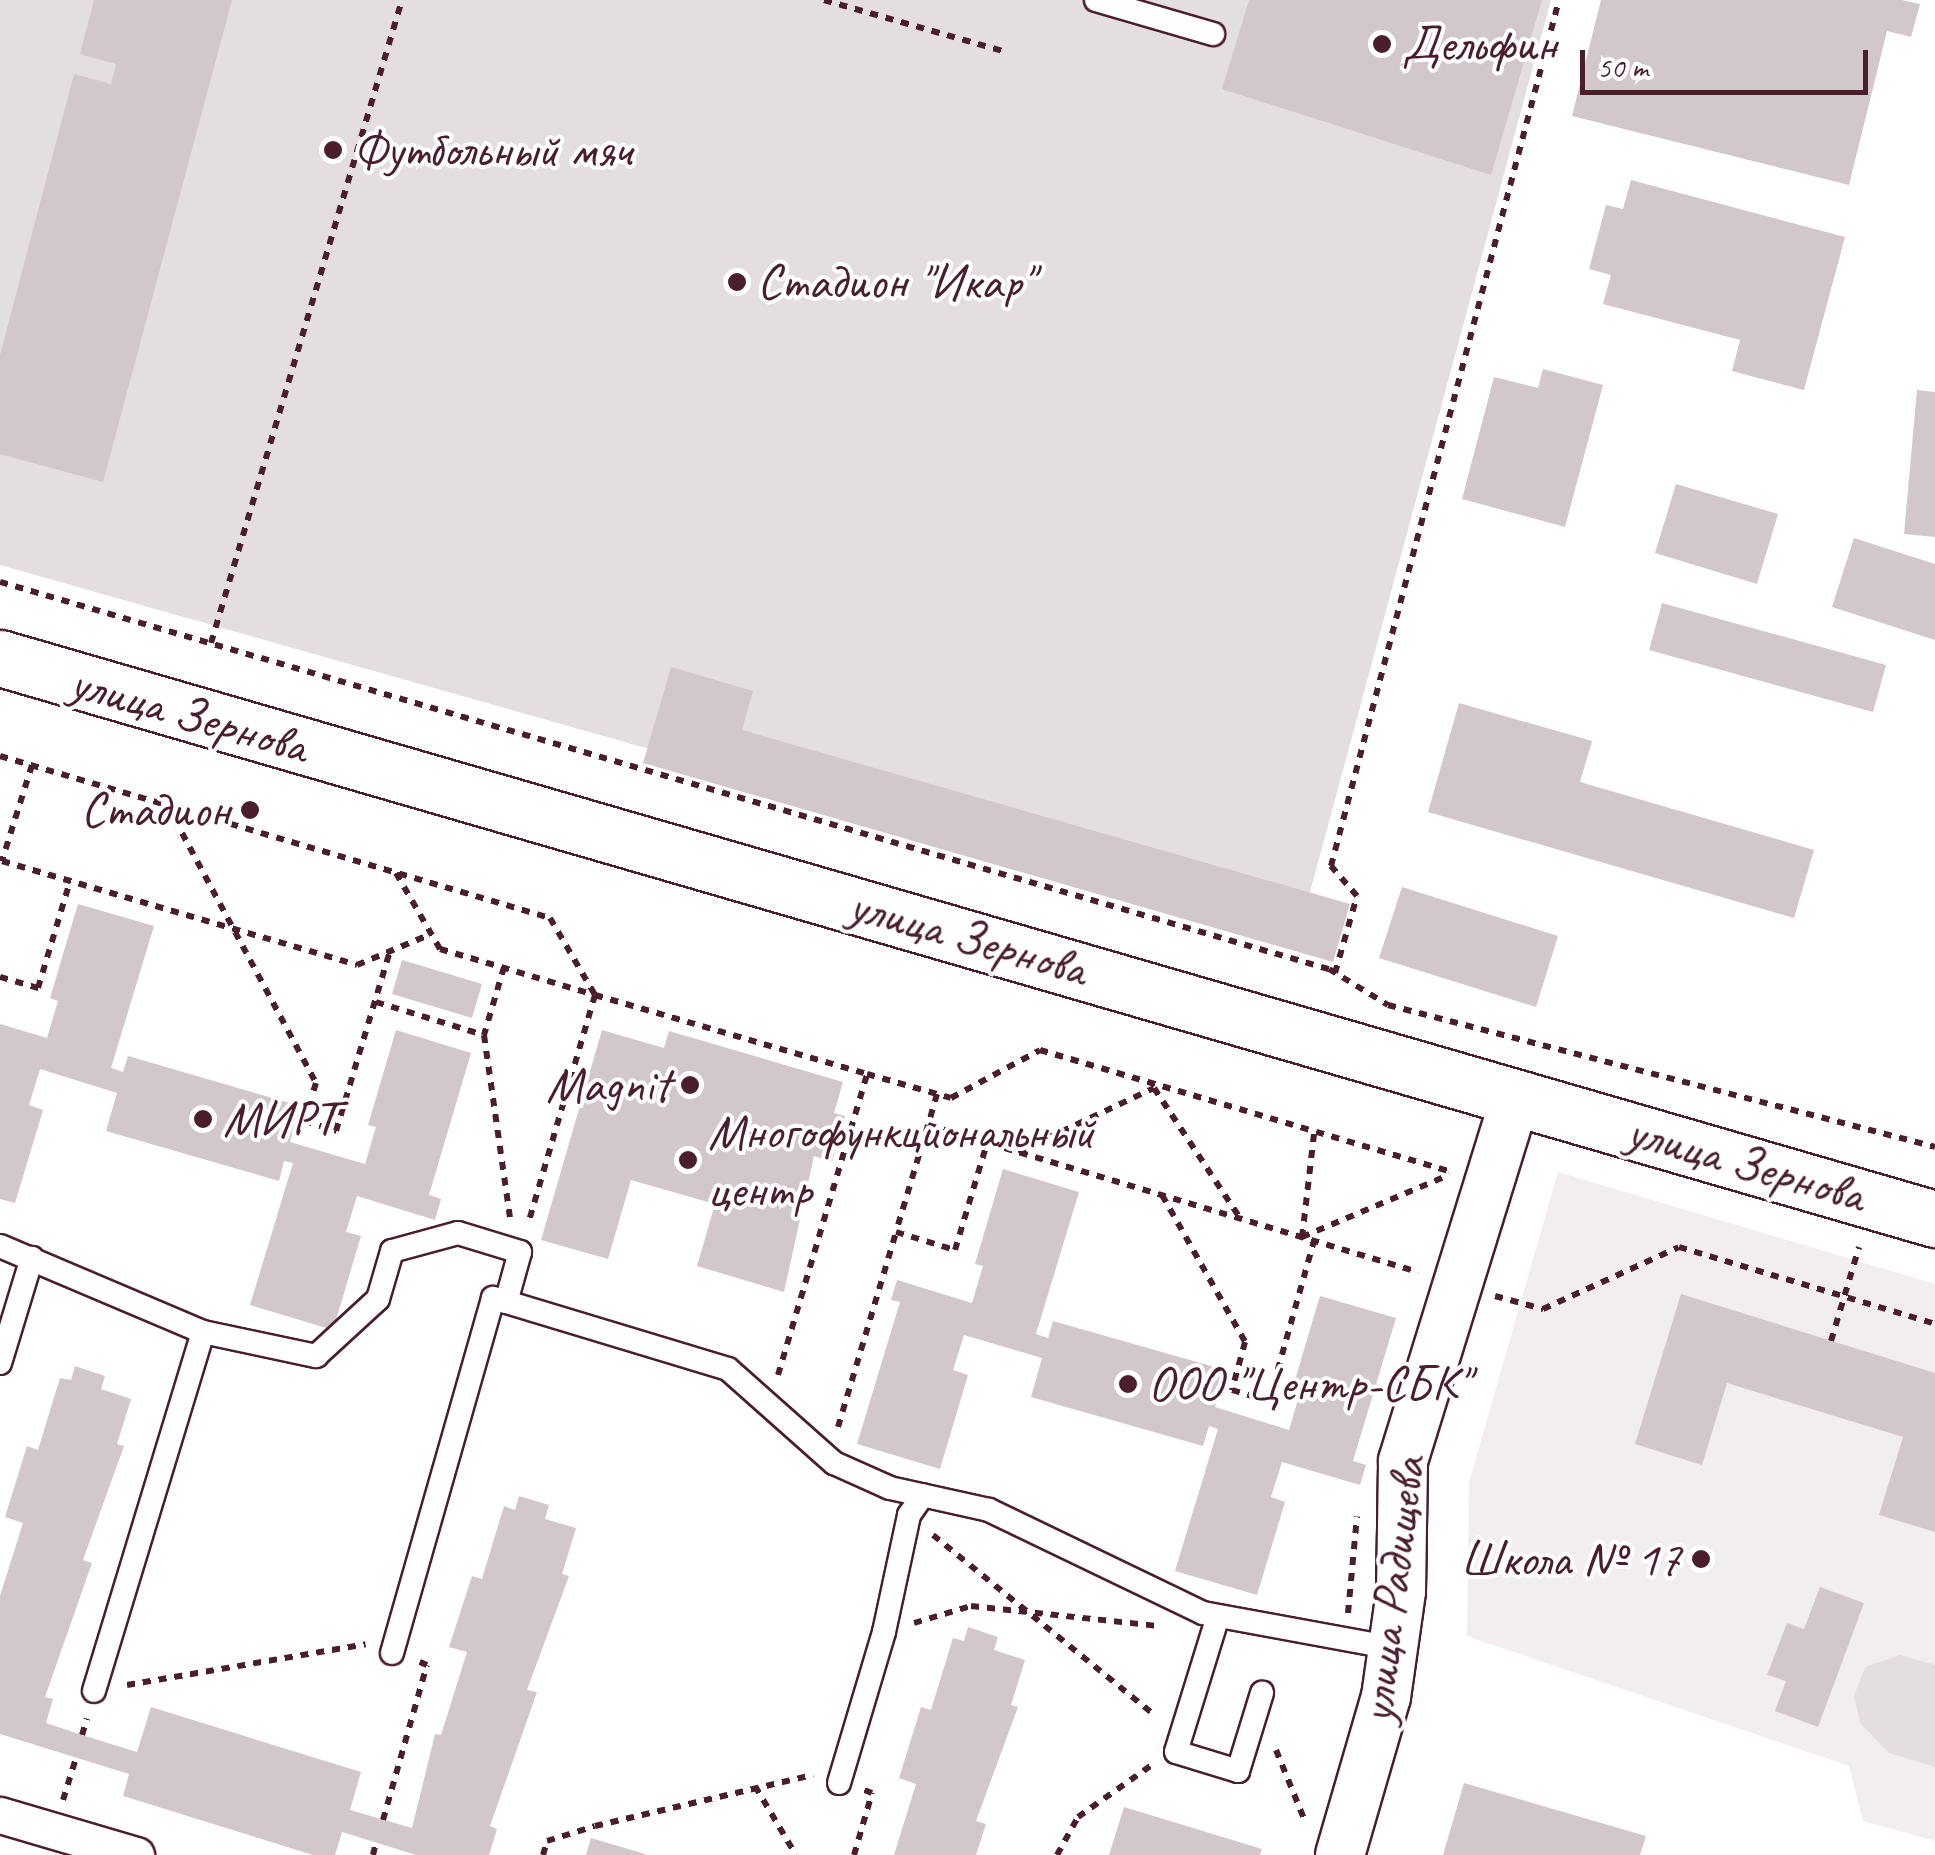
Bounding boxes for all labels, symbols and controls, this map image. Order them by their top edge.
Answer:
place label: Дельфин [1402,14,1557,74]
scale bar [1585,30,1872,92]
marker: Дельфин [1371,33,1393,55]
text: 50 m [1597,48,1648,86]
place label: Футбольный мяч [353,120,632,180]
marker: Футбольный мяч [322,139,344,161]
place label: Стадион "Икар" [757,252,1033,312]
marker: Стадион "Икар" [726,271,748,293]
street label: улица Зернова [63,652,315,776]
place label: Стадион [81,780,230,840]
marker: Стадион [239,799,261,821]
street label: улица Зернова [842,875,1094,999]
place label: Magnit [546,1055,670,1115]
marker: Magnit [679,1074,701,1096]
place label: МИРТ [223,1089,337,1149]
place label: Многофункциональный центр [708,1101,1094,1218]
street label: улица Зернова [1620,1101,1872,1225]
marker: МИРТ [192,1108,214,1130]
marker: Многофункциональный центр [677,1149,699,1171]
place label: ООО "Центр-СБК" [1148,1354,1468,1414]
marker: ООО "Центр-СБК" [1117,1373,1139,1395]
street label: улица Радищева [1346,1450,1438,1730]
place label: Школа № 17 [1460,1529,1681,1589]
marker: Школа № 17 [1690,1548,1712,1570]

